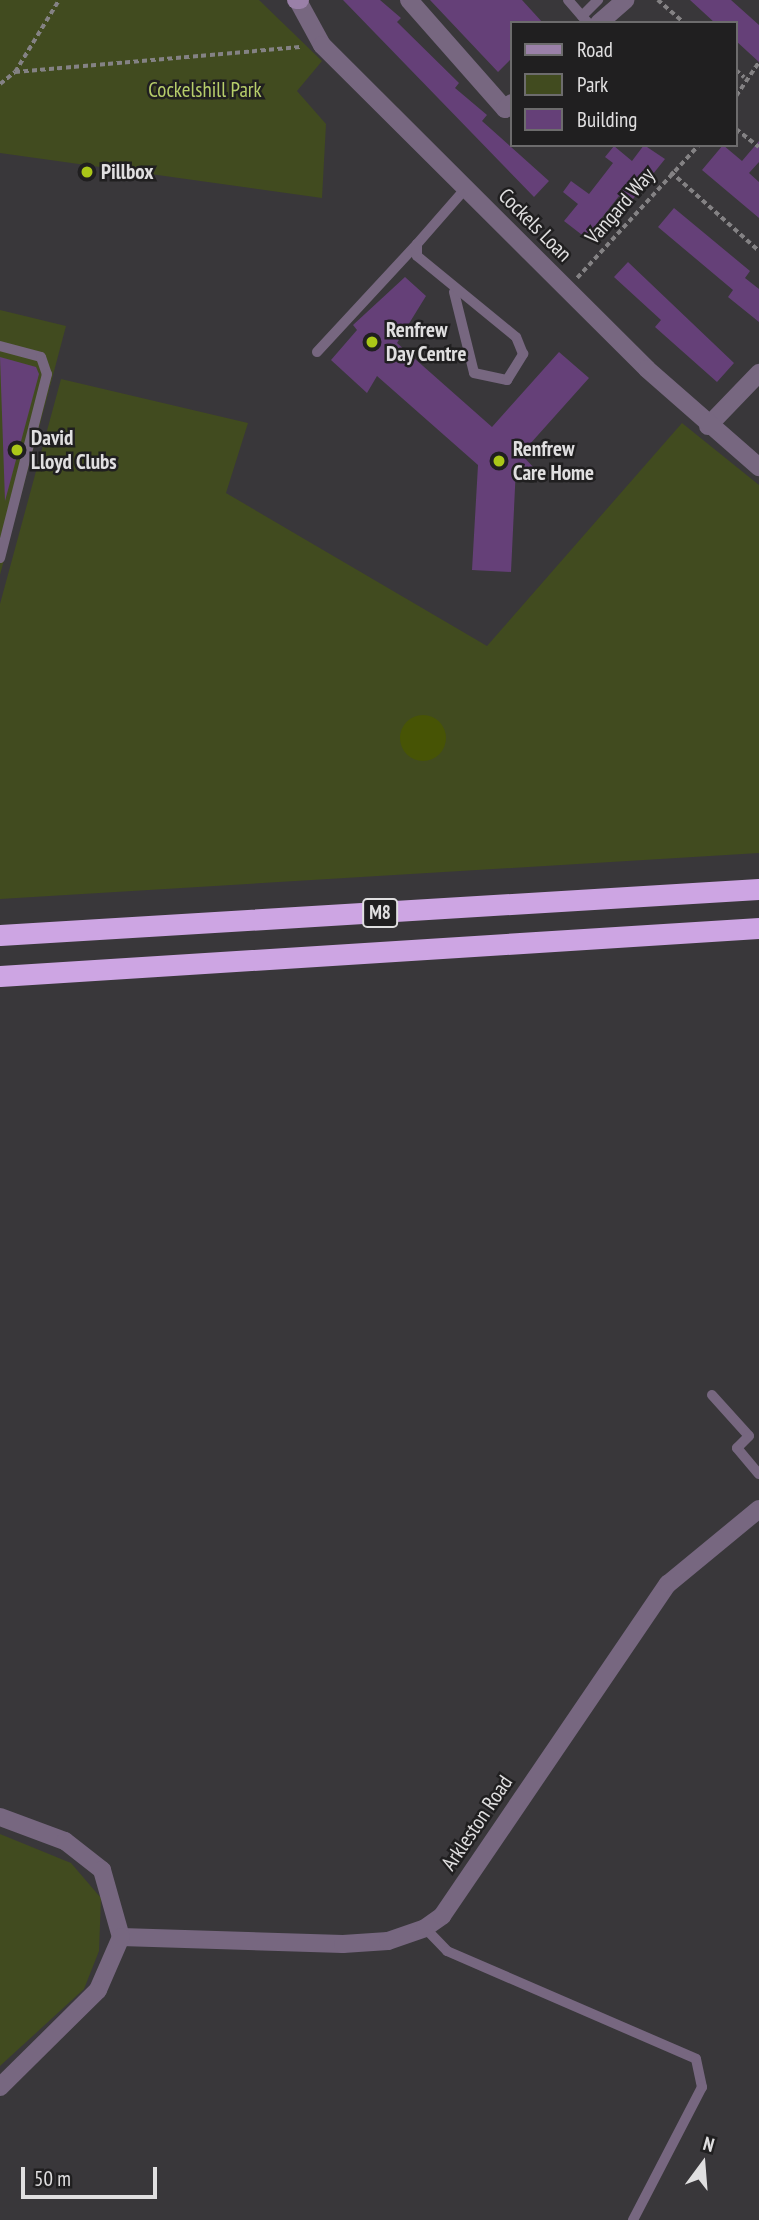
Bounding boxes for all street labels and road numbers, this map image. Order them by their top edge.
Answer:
street label: Vangard Way [580,163,660,249]
street label: Cockels Loan [493,183,577,267]
road number: M8 [361,897,399,928]
street label: Arkleston Road [436,1771,518,1875]

